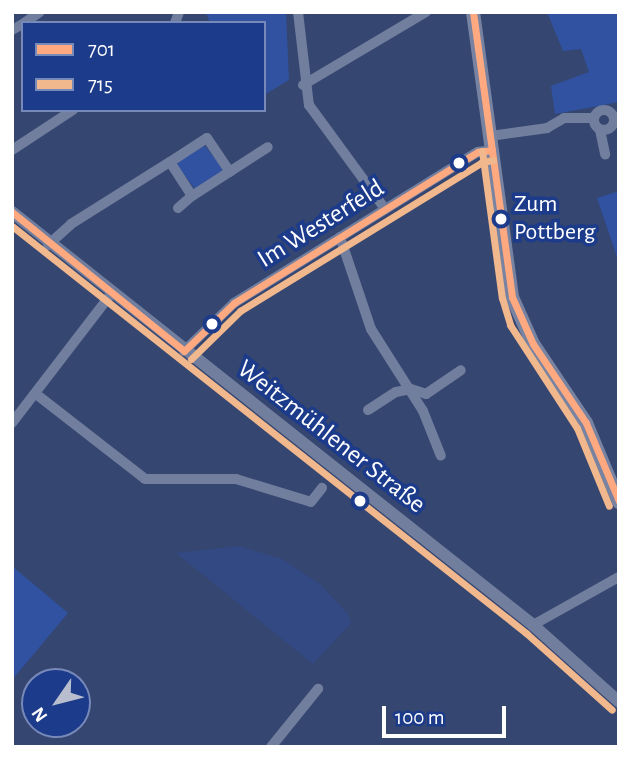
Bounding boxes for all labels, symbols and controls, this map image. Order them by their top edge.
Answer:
legend [21,21,266,112]
text: 701 [88,39,115,60]
text: 715 [88,74,113,95]
unlabelled marker [452,156,466,170]
street label: Im Westerfeld [252,173,390,275]
place label: Zum Pottberg [514,191,595,247]
marker: Zum Pottberg [494,212,508,226]
unlabelled marker [205,317,219,331]
street label: Weitzmühlener Straße [231,354,431,520]
unlabelled marker [353,494,367,508]
north arrow [21,668,91,738]
scale bar [386,692,510,736]
text: N [28,703,52,725]
text: 100 m [395,707,445,728]

